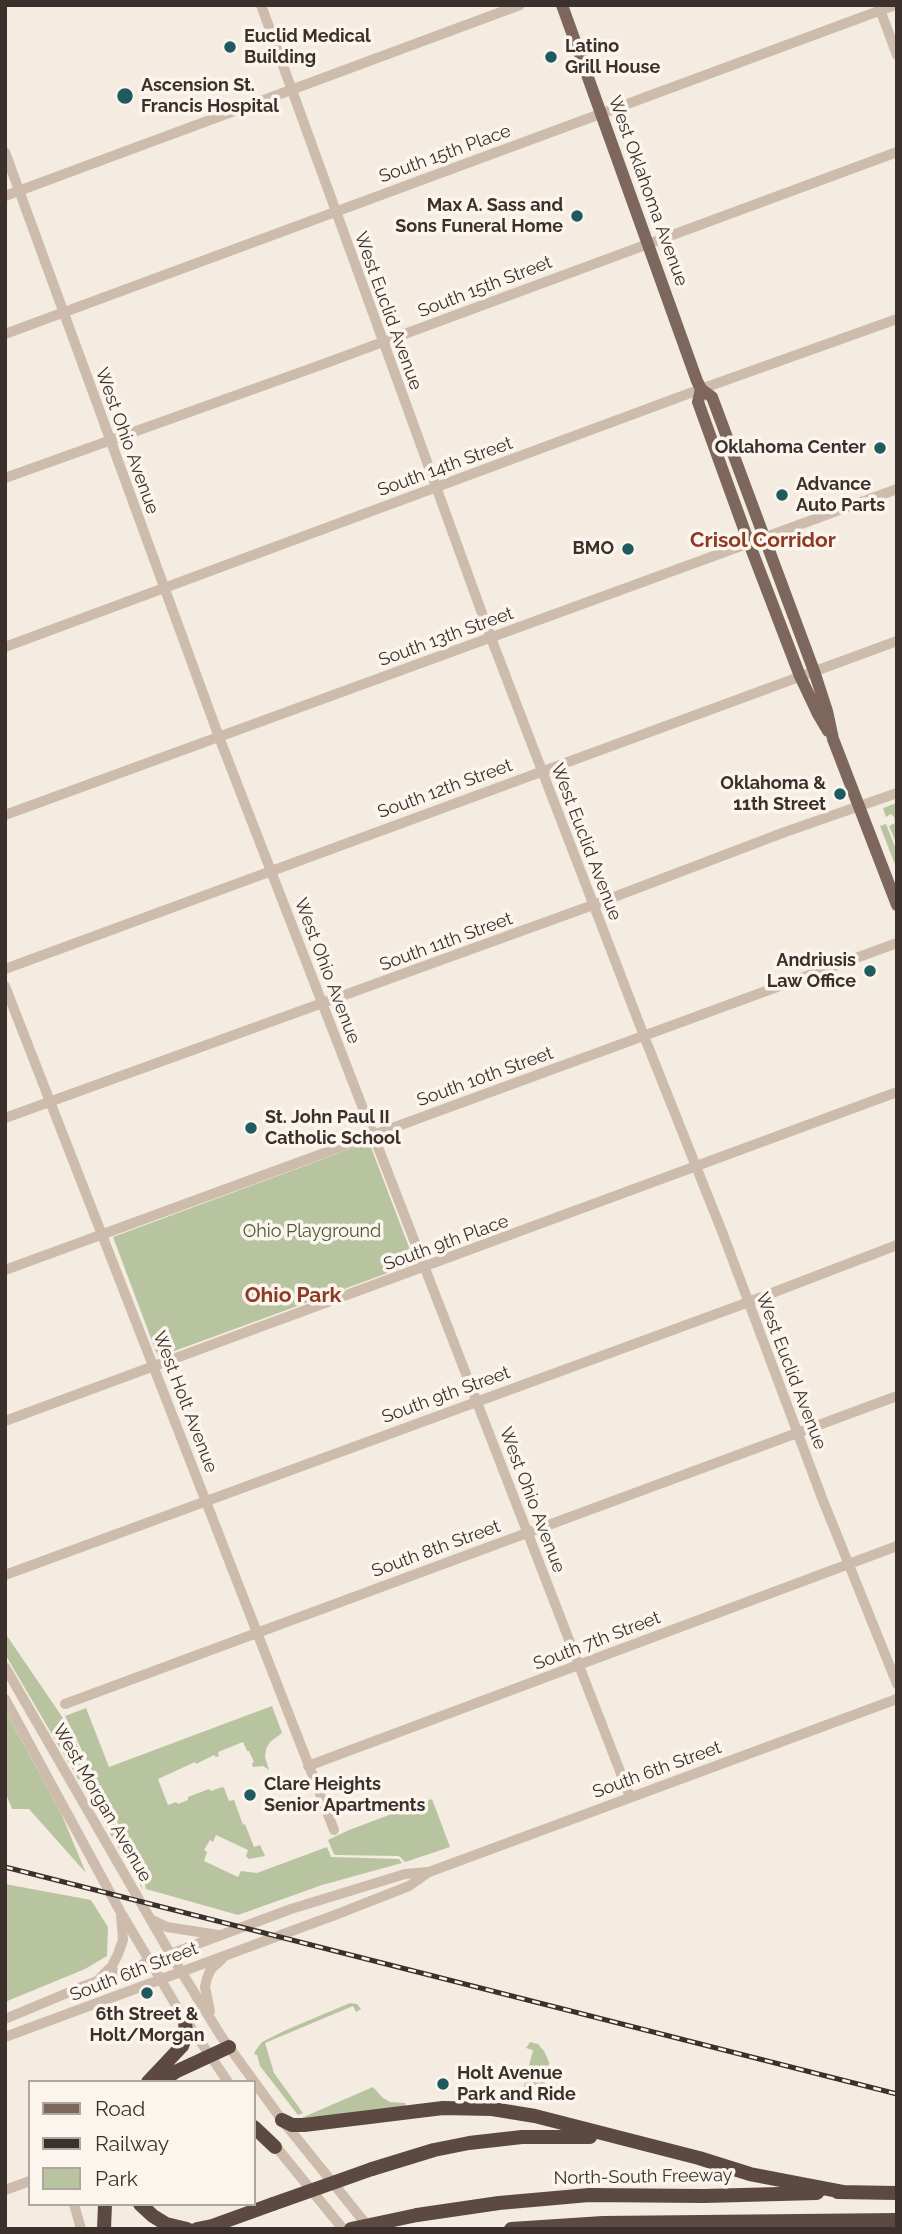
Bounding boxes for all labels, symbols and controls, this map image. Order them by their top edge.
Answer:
place label: Euclid Medical Building [244,26,371,68]
place label: Latino Grill House [565,36,660,78]
marker: Euclid Medical Building [222,39,238,55]
marker: Latino Grill House [543,49,559,65]
place label: Ascension St. Francis Hospital [141,75,279,118]
marker: Ascension St. Francis Hospital [115,86,135,106]
street label: West Oklahoma Avenue [604,93,692,289]
street label: South 15th Place [376,120,514,188]
place label: Max A. Sass and Sons Funeral Home [395,195,563,238]
marker: Max A. Sass and Sons Funeral Home [569,208,585,224]
street label: West Euclid Avenue [349,229,427,393]
street label: South 15th Street [415,251,555,323]
street label: West Ohio Avenue [91,365,163,517]
street label: South 14th Street [375,433,515,501]
place label: Oklahoma Center [715,437,866,459]
marker: Oklahoma Center [872,440,888,456]
place label: Advance Auto Parts [796,474,885,516]
marker: Advance Auto Parts [774,487,790,503]
district label: Crisol Corridor [690,528,836,554]
place label: BMO [573,538,614,560]
marker: BMO [620,541,636,557]
street label: South 13th Street [376,603,516,671]
street label: South 12th Street [375,755,515,823]
street label: West Euclid Avenue [546,760,626,924]
place label: Oklahoma & 11th Street [720,773,826,816]
marker: Oklahoma & 11th Street [832,786,848,802]
street label: West Ohio Avenue [289,895,365,1047]
street label: South 11th Street [377,908,515,976]
place label: Andriusis Law Office [767,950,856,992]
marker: Andriusis Law Office [862,963,878,979]
street label: South 10th Street [414,1042,556,1112]
place label: St. John Paul II Catholic School [265,1107,401,1150]
marker: St. John Paul II Catholic School [243,1120,259,1136]
street label: South 9th Place [381,1210,511,1276]
park label: Ohio Playground [243,1221,381,1243]
district label: Ohio Park [245,1283,341,1309]
street label: West Euclid Avenue [751,1289,831,1453]
street label: West Holt Avenue [148,1328,222,1476]
street label: South 9th Street [379,1362,513,1428]
street label: West Ohio Avenue [494,1424,570,1576]
street label: South 8th Street [369,1516,503,1582]
street label: South 7th Street [531,1607,663,1675]
street label: West Morgan Avenue [48,1720,156,1886]
street label: South 6th Street [590,1737,724,1803]
place label: Clare Heights Senior Apartments [264,1774,425,1816]
marker: Clare Heights Senior Apartments [242,1787,258,1803]
street label: South 6th Street [67,1938,201,2006]
marker: 6th Street & Holt/Morgan [139,1985,155,2001]
place label: 6th Street & Holt/Morgan [89,2004,205,2046]
place label: Holt Avenue Park and Ride [457,2063,576,2106]
marker: Holt Avenue Park and Ride [435,2076,451,2092]
legend [28,2080,256,2206]
text: Road [95,2096,145,2121]
text: Railway [95,2131,169,2156]
street label: North-South Freeway [553,2165,733,2189]
text: Park [95,2166,138,2191]

